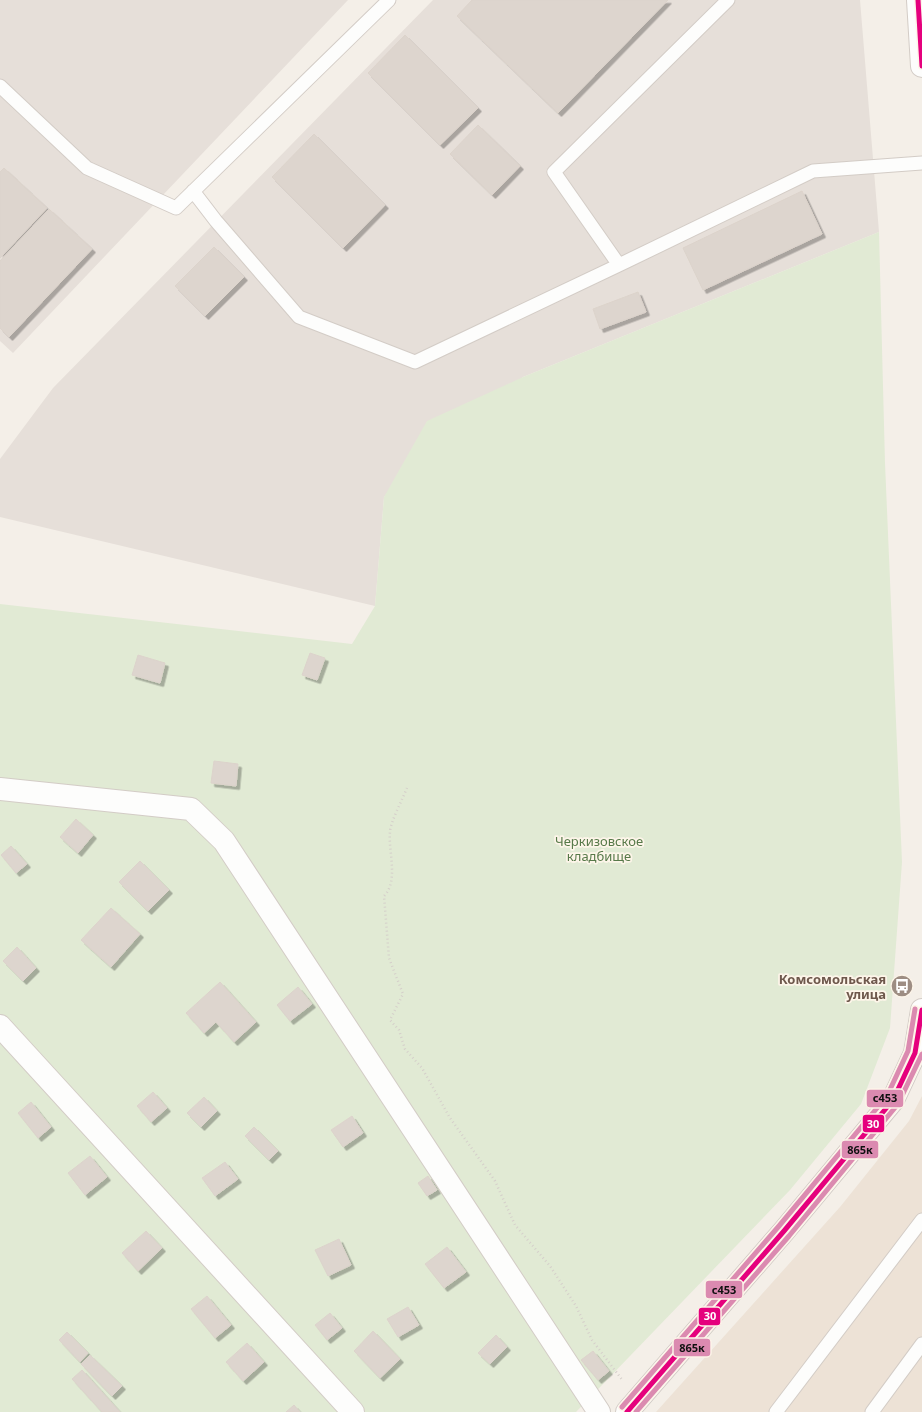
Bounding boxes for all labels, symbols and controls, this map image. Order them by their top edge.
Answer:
park label: Черкизовское кладбище [555,832,643,865]
place label: Комсомольская улица [779,970,886,1003]
bus stop icon: Комсомольская улица [889,973,915,999]
line badge: с453 [866,1089,904,1108]
text: с453 [873,1090,897,1105]
line badge: 30 [862,1114,885,1133]
text: 30 [867,1116,879,1131]
line badge: 865к [841,1140,879,1159]
text: 865к [847,1142,873,1157]
line badge: с453 [705,1280,743,1299]
text: с453 [712,1282,736,1297]
line badge: 30 [698,1307,721,1326]
text: 30 [704,1308,716,1323]
line badge: 865к [673,1338,711,1357]
text: 865к [679,1340,705,1355]

